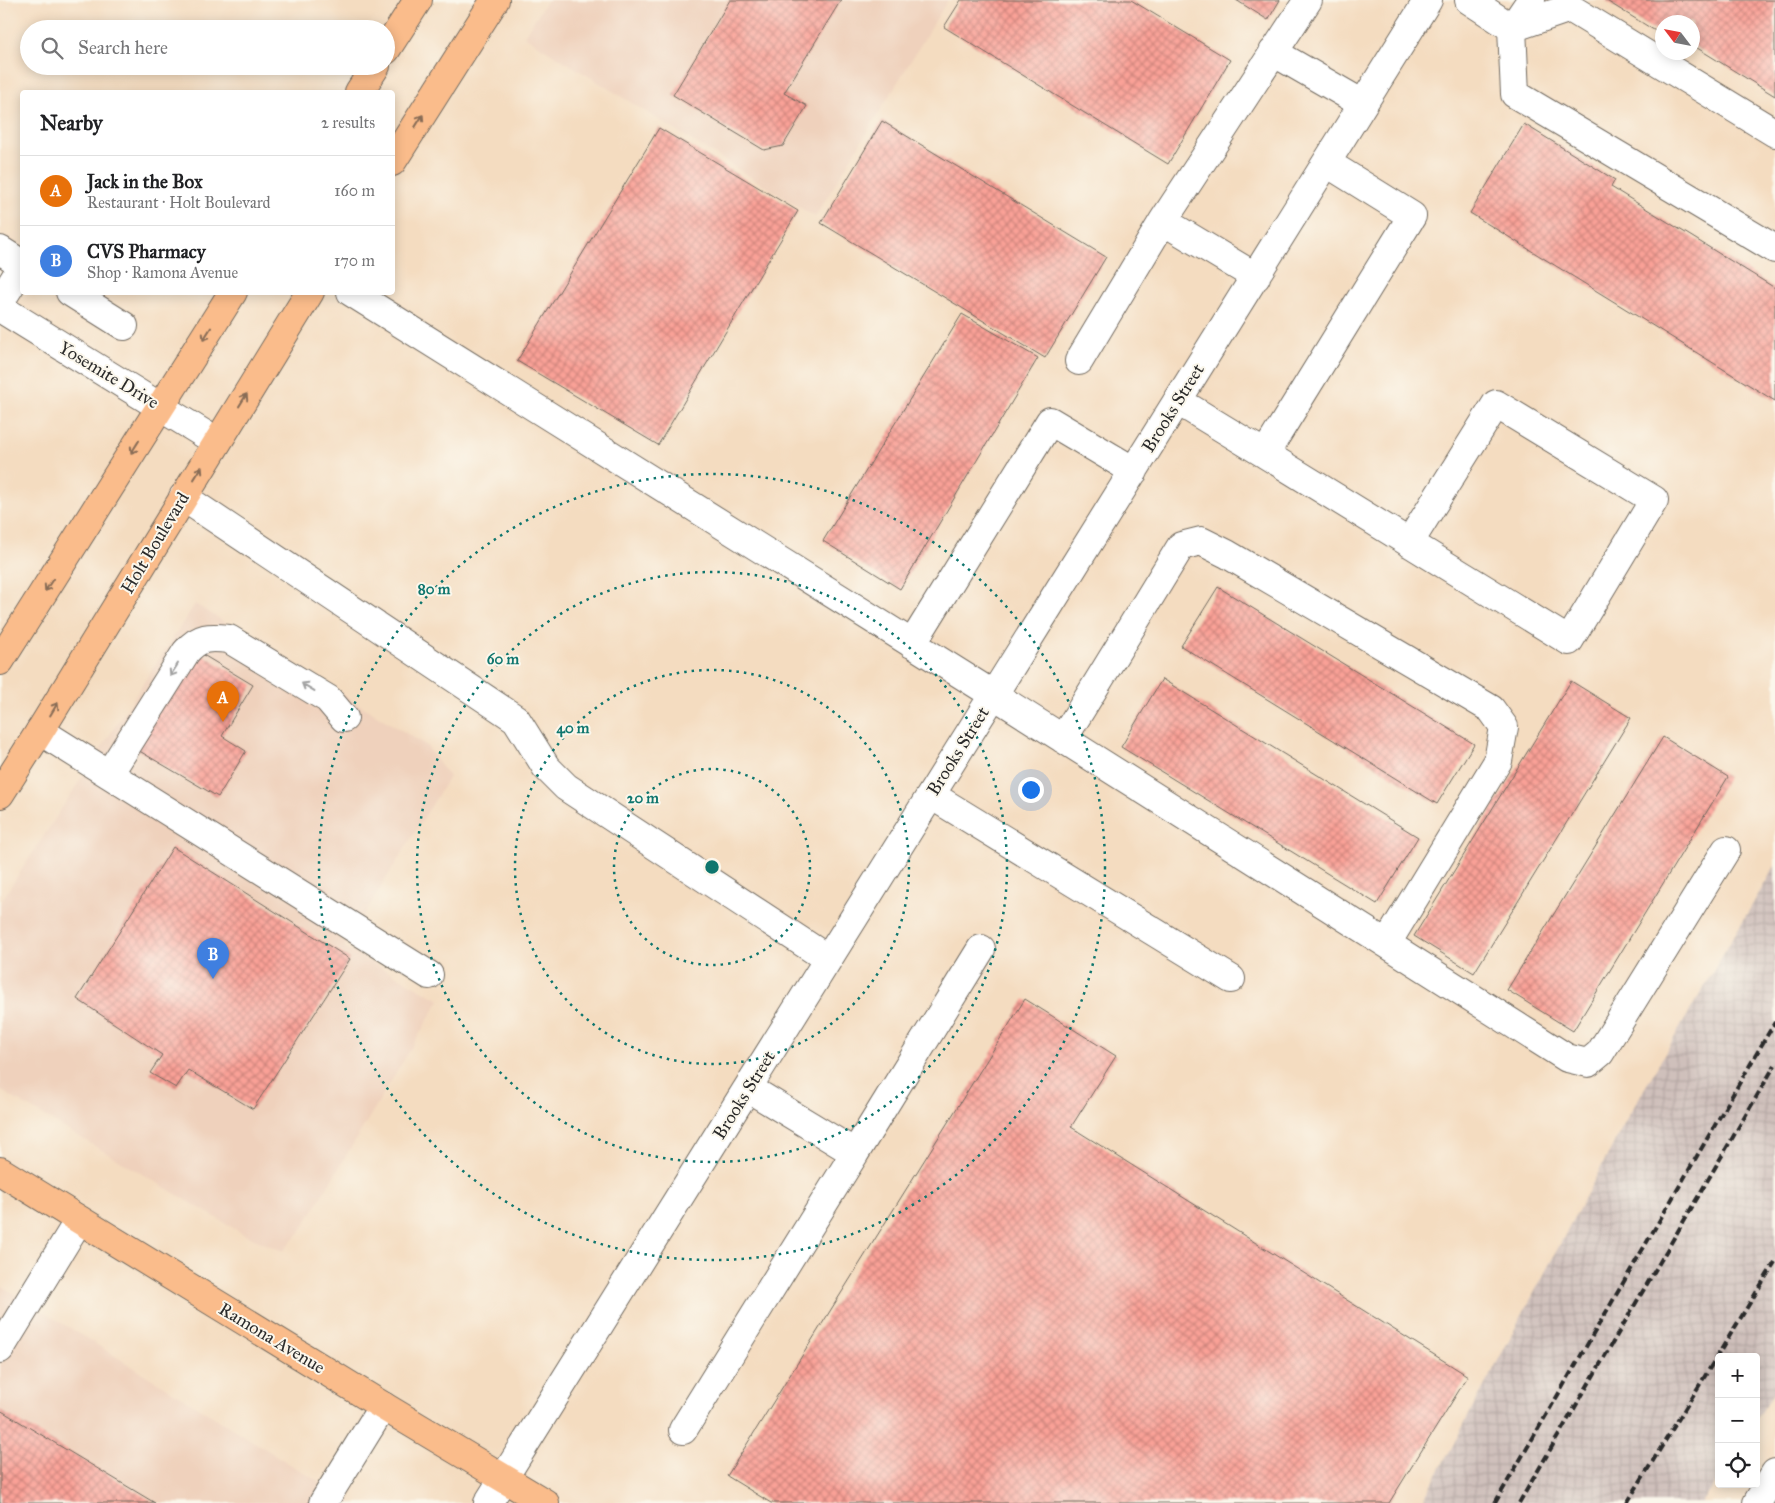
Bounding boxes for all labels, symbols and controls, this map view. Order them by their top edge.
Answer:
north arrow [1655,15,1700,60]
search box [20,20,395,75]
icon: search [38,34,66,62]
text: Search here [78,36,168,59]
text: Nearby [40,110,103,136]
text: 2 results [321,113,375,132]
one-way arrow [414,114,424,128]
text: Jack in the Box [87,170,203,193]
text: A [51,181,61,200]
text: 160 m [334,181,375,200]
text: Restaurant · Holt Boulevard [87,193,271,212]
text: CVS Pharmacy [87,240,206,263]
text: B [51,251,61,270]
text: 170 m [334,251,375,270]
text: Shop · Ramona Avenue [87,263,238,282]
one-way arrow [201,326,211,340]
street label: Yosemite Drive [55,337,163,413]
street label: Brooks Street [1137,359,1209,456]
one-way arrow [239,394,249,408]
one-way arrow [130,440,140,454]
one-way arrow [193,466,204,480]
street label: Holt Boulevard [116,488,194,598]
one-way arrow [44,578,54,592]
text: 80 m [418,580,451,598]
text: 60 m [487,650,520,668]
one-way arrow [169,663,179,677]
pin: A [207,681,239,722]
one-way arrow [301,681,315,691]
one-way arrow [50,702,60,716]
street label: Brooks Street [922,702,994,799]
text: 40 m [557,719,590,738]
your location [1018,777,1044,803]
text: 20 m [627,789,659,807]
centre of rings [703,858,721,876]
pin: B [197,938,229,979]
street label: Brooks Street [708,1046,780,1143]
street label: Ramona Avenue [215,1298,329,1378]
map controls [1715,1353,1760,1488]
button: + [1715,1353,1760,1398]
button: − [1715,1398,1760,1443]
button: locate [1715,1443,1760,1488]

